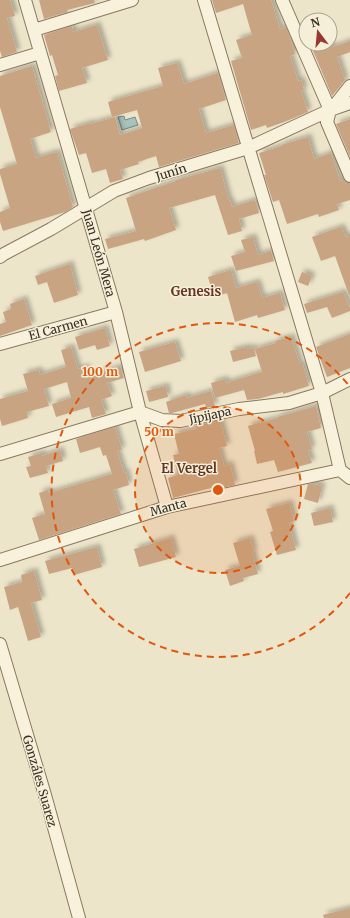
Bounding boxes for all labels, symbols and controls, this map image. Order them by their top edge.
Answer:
north arrow [298,12,338,52]
text: N [309,14,322,30]
street label: Junín [153,160,188,184]
street label: Juan León Mera [79,207,119,299]
district label: Genesis [171,283,221,300]
street label: El Carmen [27,313,89,343]
text: 100 m [82,364,118,379]
street label: Jipijapa [187,403,233,427]
text: 50 m [144,424,174,439]
district label: El Vergel [161,460,217,477]
centre of rings [211,483,225,497]
street label: Manta [148,495,188,519]
street label: Gonzáles Suarez [20,733,60,829]

